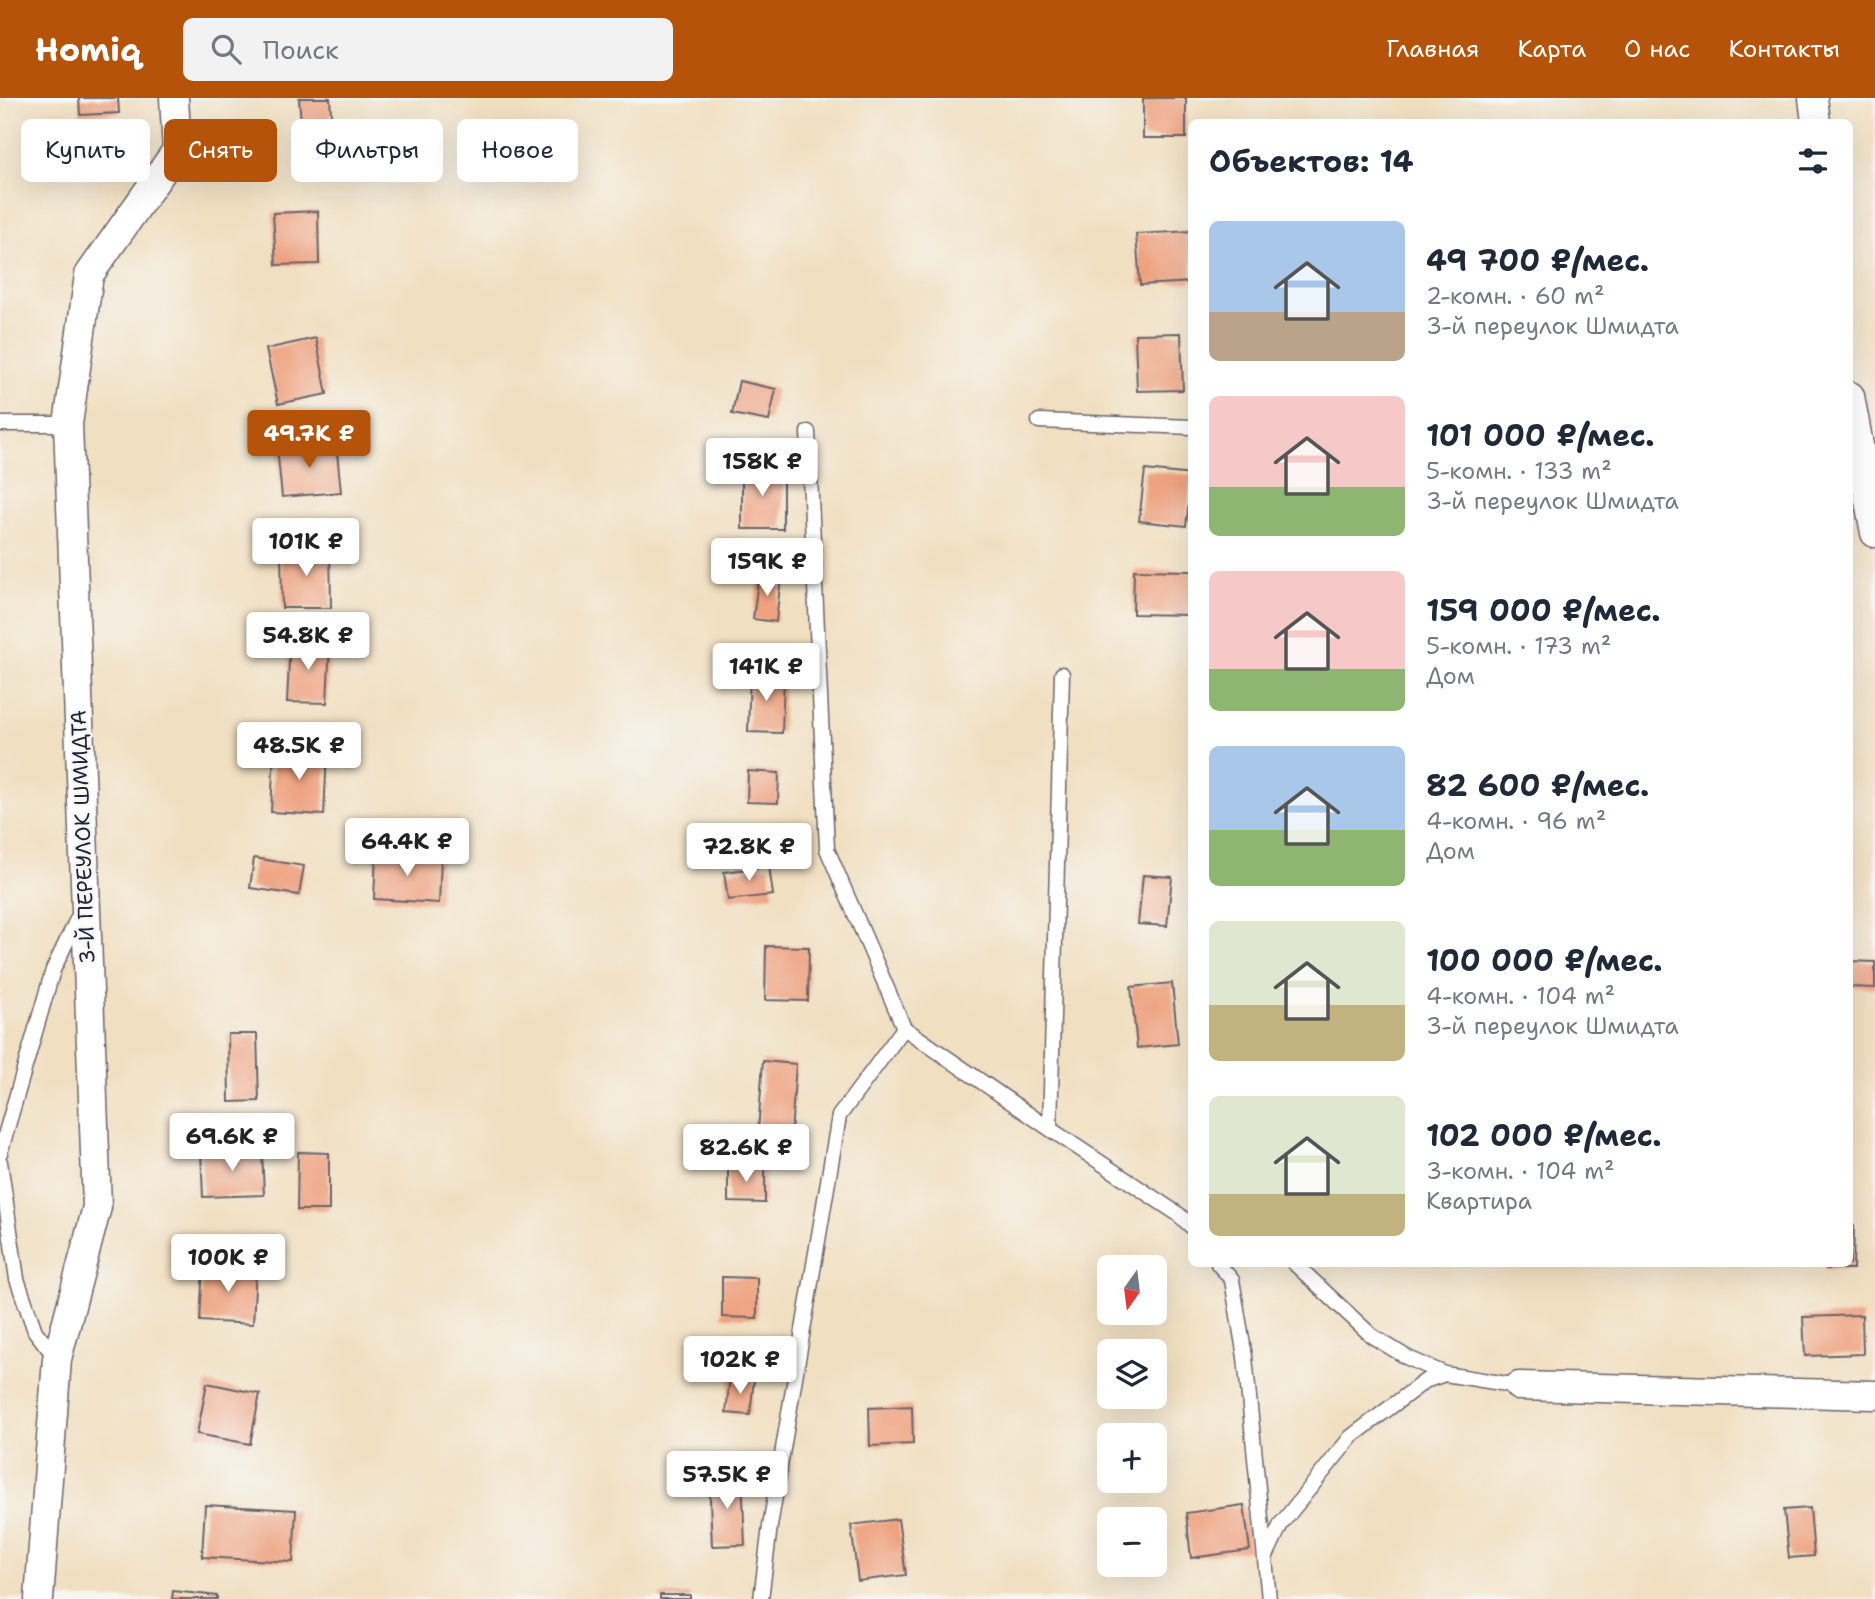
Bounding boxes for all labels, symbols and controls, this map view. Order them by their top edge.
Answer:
search box [183,18,673,81]
text: Homiq [35,27,141,72]
icon: search [207,30,245,68]
text: Поиск [263,32,339,67]
text: Главная [1386,33,1479,65]
text: Карта [1517,33,1586,65]
text: О нас [1624,33,1690,65]
text: Контакты [1728,33,1840,65]
chip: Купить [21,119,150,182]
chip: Снять [164,119,277,182]
chip: Фильтры [291,119,443,182]
chip: Новое [457,119,578,182]
text: Объектов: 14 [1209,141,1414,182]
icon: filters [1794,142,1832,180]
text: 49 700 ₽/мес. [1426,240,1649,281]
icon: home [1265,249,1349,333]
text: 2-комн. · 60 m² [1426,281,1604,311]
text: 3-й переулок Шмидта [1426,311,1679,341]
pin: 49.7K ₽ [244,410,374,470]
text: 101 000 ₽/мес. [1426,415,1655,456]
text: 49.7K ₽ [263,418,355,448]
icon: home [1265,424,1349,508]
pin: 158K ₽ [705,438,819,498]
text: 158K ₽ [722,446,802,476]
text: 5-комн. · 133 m² [1426,456,1612,486]
text: 3-й переулок Шмидта [1426,486,1679,516]
pin: 101K ₽ [249,518,363,578]
text: 101K ₽ [268,526,344,556]
pin: 159K ₽ [710,538,824,598]
text: 159K ₽ [727,546,807,576]
text: 159 000 ₽/мес. [1426,590,1661,631]
icon: home [1265,599,1349,683]
pin: 54.8K ₽ [243,612,373,672]
text: 54.8K ₽ [262,620,354,650]
text: 5-комн. · 173 m² [1426,631,1611,661]
pin: 141K ₽ [709,644,823,703]
text: 141K ₽ [729,651,803,681]
text: Дом [1426,661,1475,691]
street label: 3-Й ПЕРЕУЛОК ШМИДТА [65,709,101,965]
pin: 48.5K ₽ [234,722,364,782]
text: 48.5K ₽ [253,730,345,760]
text: 82 600 ₽/мес. [1426,765,1649,806]
icon: home [1265,774,1349,858]
text: 4-комн. · 96 m² [1426,806,1606,836]
pin: 64.4K ₽ [342,818,472,878]
pin: 72.8K ₽ [684,824,814,883]
text: 64.4K ₽ [361,826,453,856]
text: 72.8K ₽ [703,831,795,861]
text: Дом [1426,836,1475,866]
text: 100 000 ₽/мес. [1426,940,1663,981]
icon: home [1265,949,1349,1033]
text: 4-комн. · 104 m² [1426,981,1615,1011]
text: 3-й переулок Шмидта [1426,1011,1679,1041]
pin: 69.6K ₽ [167,1114,297,1173]
text: 102 000 ₽/мес. [1426,1115,1662,1156]
text: 69.6K ₽ [186,1121,278,1151]
pin: 82.6K ₽ [681,1124,811,1184]
icon: home [1265,1124,1349,1208]
text: 82.6K ₽ [699,1132,793,1162]
text: 3-комн. · 104 m² [1426,1156,1615,1186]
text: Квартира [1426,1186,1532,1216]
pin: 100K ₽ [171,1234,285,1294]
text: 100K ₽ [187,1242,269,1272]
north arrow [1097,1255,1167,1325]
map controls [1097,1255,1167,1577]
pin: 102K ₽ [683,1336,797,1396]
button: layers [1097,1339,1167,1409]
text: 102K ₽ [700,1344,780,1374]
button: + [1097,1423,1167,1493]
pin: 57.5K ₽ [662,1452,792,1511]
text: 57.5K ₽ [683,1459,771,1489]
button: − [1097,1507,1167,1577]

